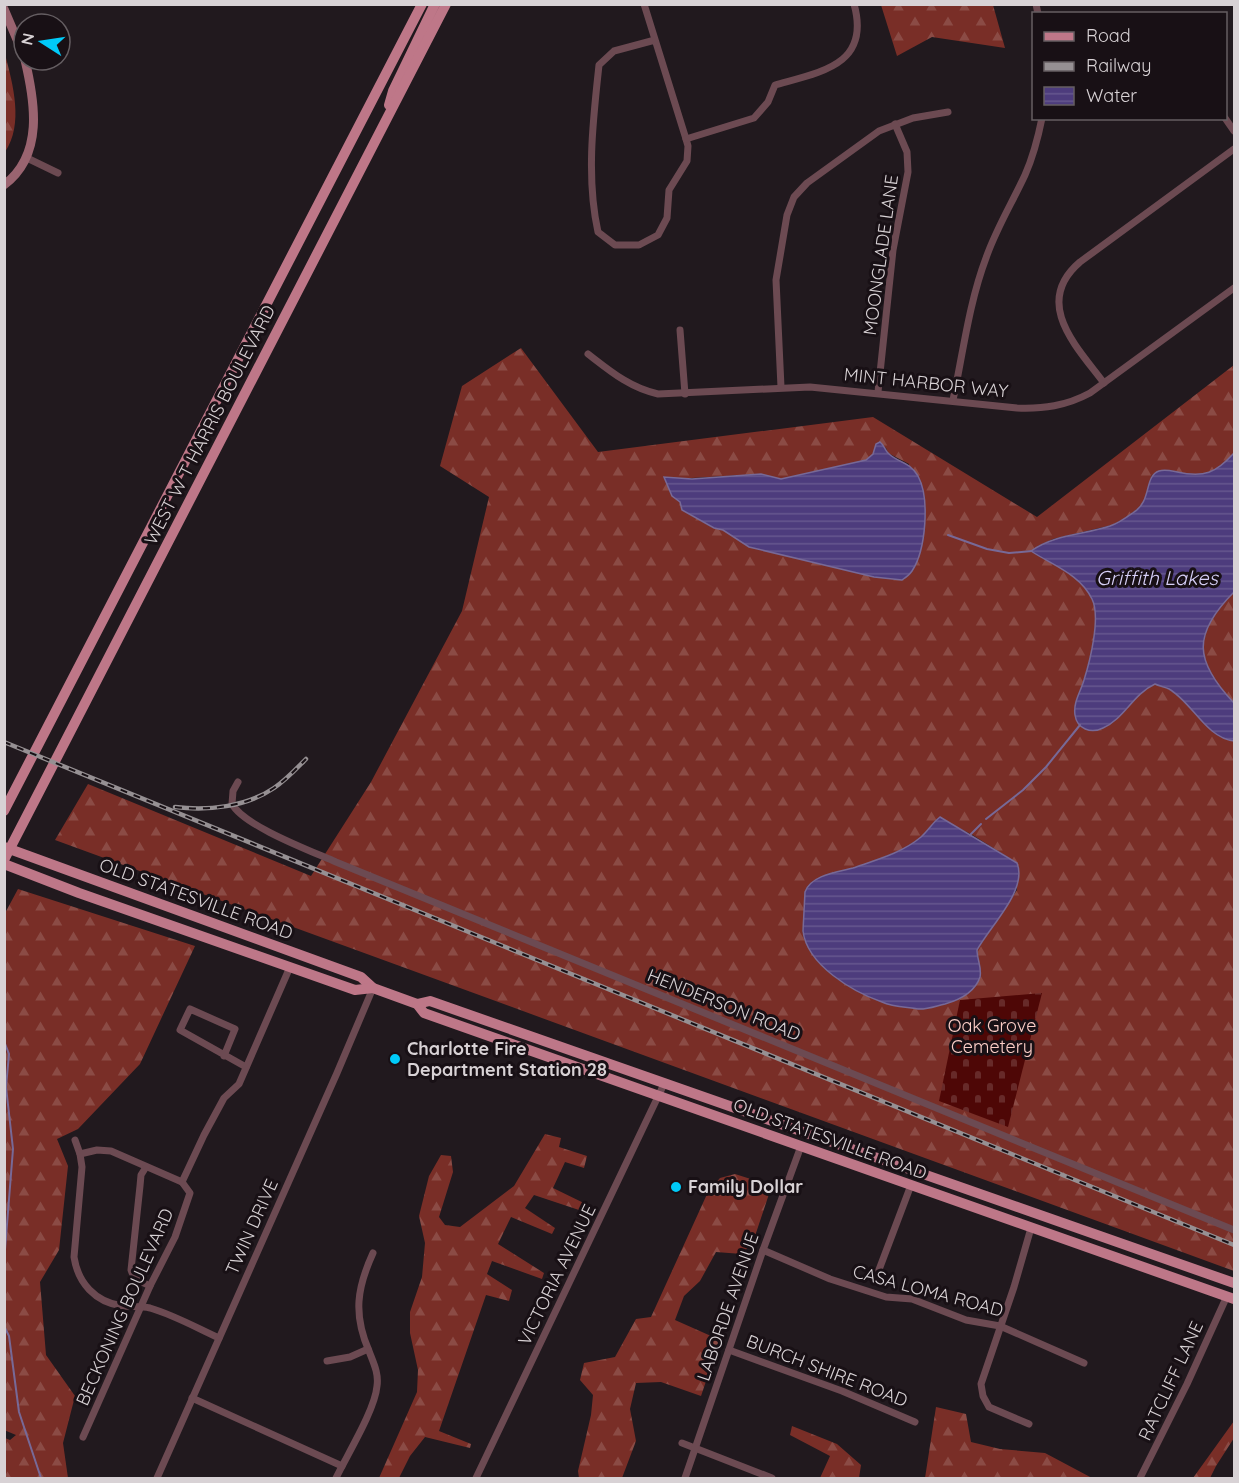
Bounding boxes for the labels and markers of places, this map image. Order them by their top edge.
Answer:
place label: Charlotte Fire Department Station 28 [407,1037,607,1081]
marker: Charlotte Fire Department Station 28 [388,1052,402,1066]
place label: Family Dollar [688,1175,803,1198]
marker: Family Dollar [669,1180,683,1194]

